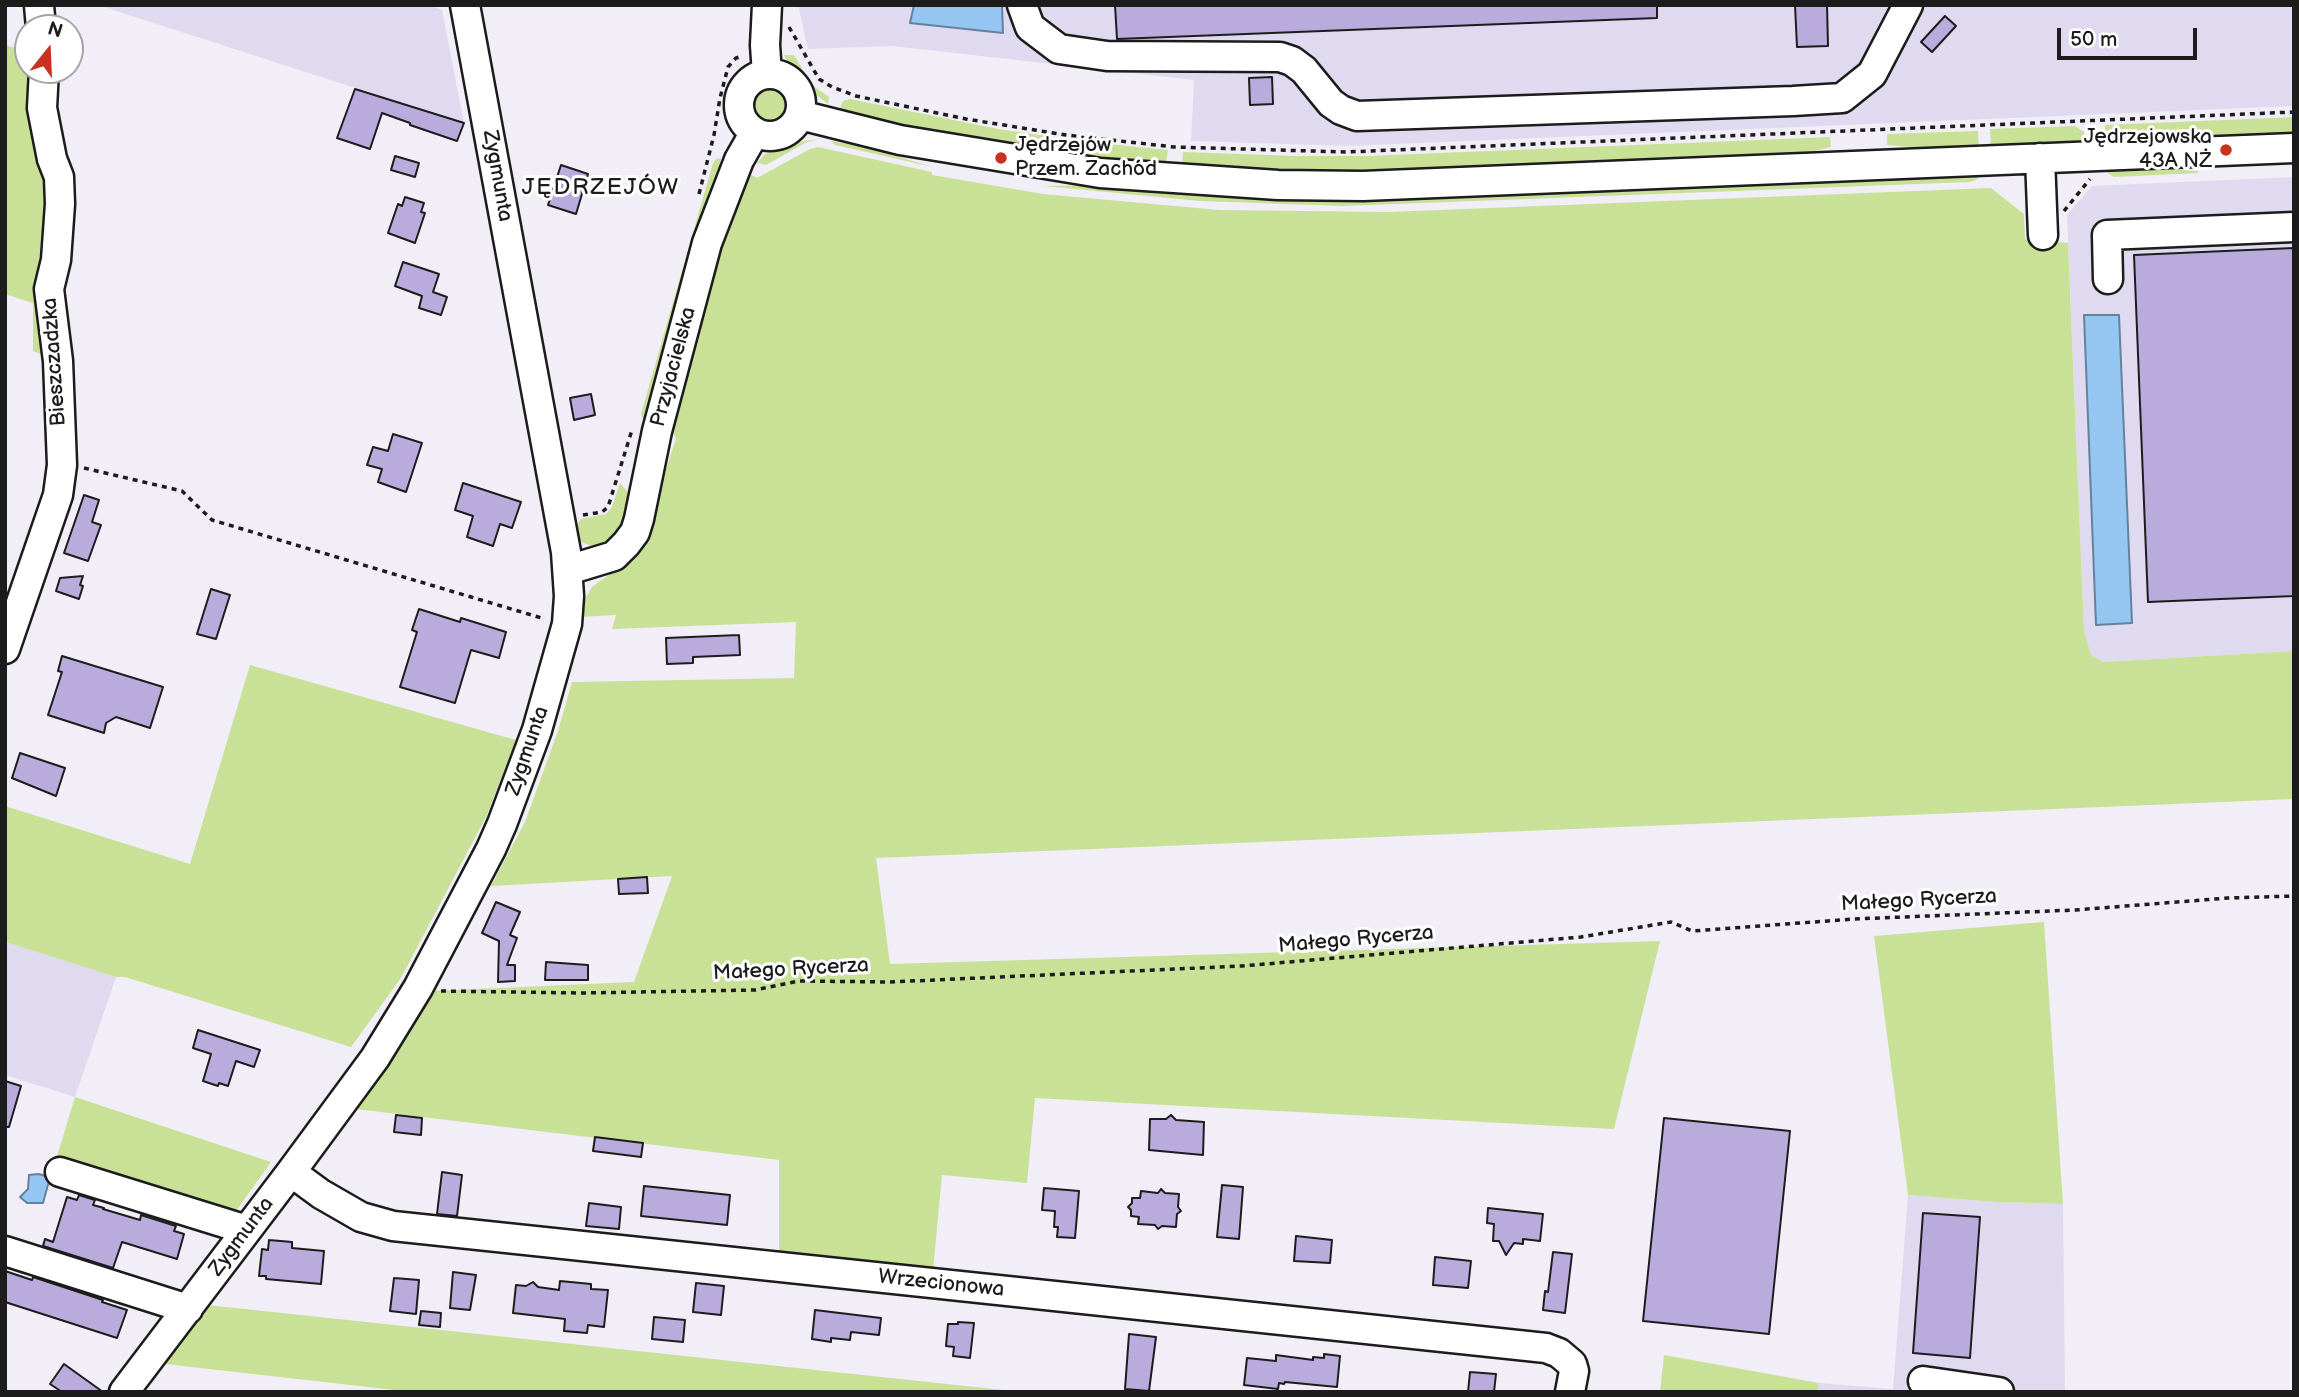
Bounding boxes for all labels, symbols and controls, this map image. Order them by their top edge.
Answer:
north arrow [14,14,84,84]
scale bar [2061,14,2201,58]
text: N [45,17,65,44]
text: 50 m [2070,27,2117,52]
place label: Jędrzejowska 43A NŻ [2084,125,2212,175]
street label: Zygmunta [477,128,517,224]
place label: Jędrzejów Przem. Zachód [1015,133,1157,183]
marker: Jędrzejowska 43A NŻ [2218,142,2234,158]
marker: Jędrzejów Przem. Zachód [993,150,1009,166]
district label: JĘDRZEJÓW [523,174,679,202]
street label: Bieszczadzka [38,297,72,427]
street label: Przyjacielska [646,304,702,430]
street label: Zygmunta [501,703,555,799]
street label: Małego Rycerza [1840,884,1998,918]
street label: Małego Rycerza [1277,921,1435,959]
street label: Małego Rycerza [712,953,870,987]
street label: Zygmunta [204,1193,280,1281]
street label: Wrzecionowa [877,1265,1005,1303]

